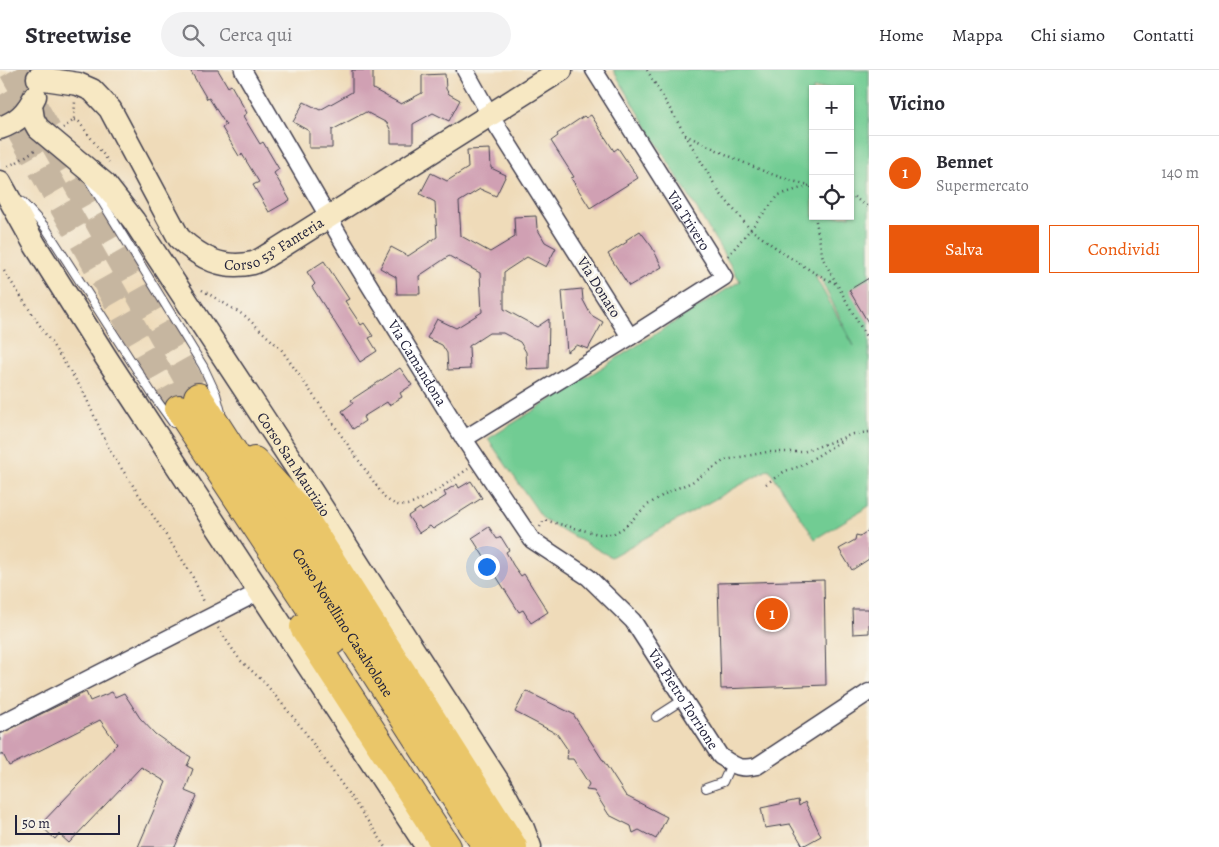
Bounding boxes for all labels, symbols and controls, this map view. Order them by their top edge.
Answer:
search box [161,12,511,57]
text: Streetwise [25,19,131,51]
icon: search [179,21,207,49]
text: Cerca qui [219,22,292,48]
text: Home [879,23,924,47]
text: Mappa [952,23,1003,47]
text: Chi siamo [1031,23,1105,47]
text: Contatti [1133,23,1194,47]
map controls [809,85,854,220]
button: + [809,85,854,130]
text: Vicino [889,89,945,117]
button: − [809,130,854,175]
text: Bennet [936,149,993,175]
text: 1 [902,162,908,184]
text: 140 m [1161,162,1199,184]
button: locate [809,175,854,220]
text: Supermercato [936,175,1029,197]
street label: Via Trivero [662,186,715,254]
street label: Corso 53° Fanteria [223,212,328,275]
button: Salva [889,225,1039,273]
button: Condividi [1049,225,1199,273]
street label: Via Donato [572,252,626,321]
street label: Via Camandona [383,315,451,410]
street label: Corso San Maurizio [252,408,335,521]
street label: Corso Novellino Casalvolone [288,544,398,701]
your location [474,554,500,580]
pin: 1 [756,595,788,633]
street label: Via Pietro Torrione [643,644,723,754]
scale bar [15,812,120,835]
text: 50 m [22,814,50,833]

